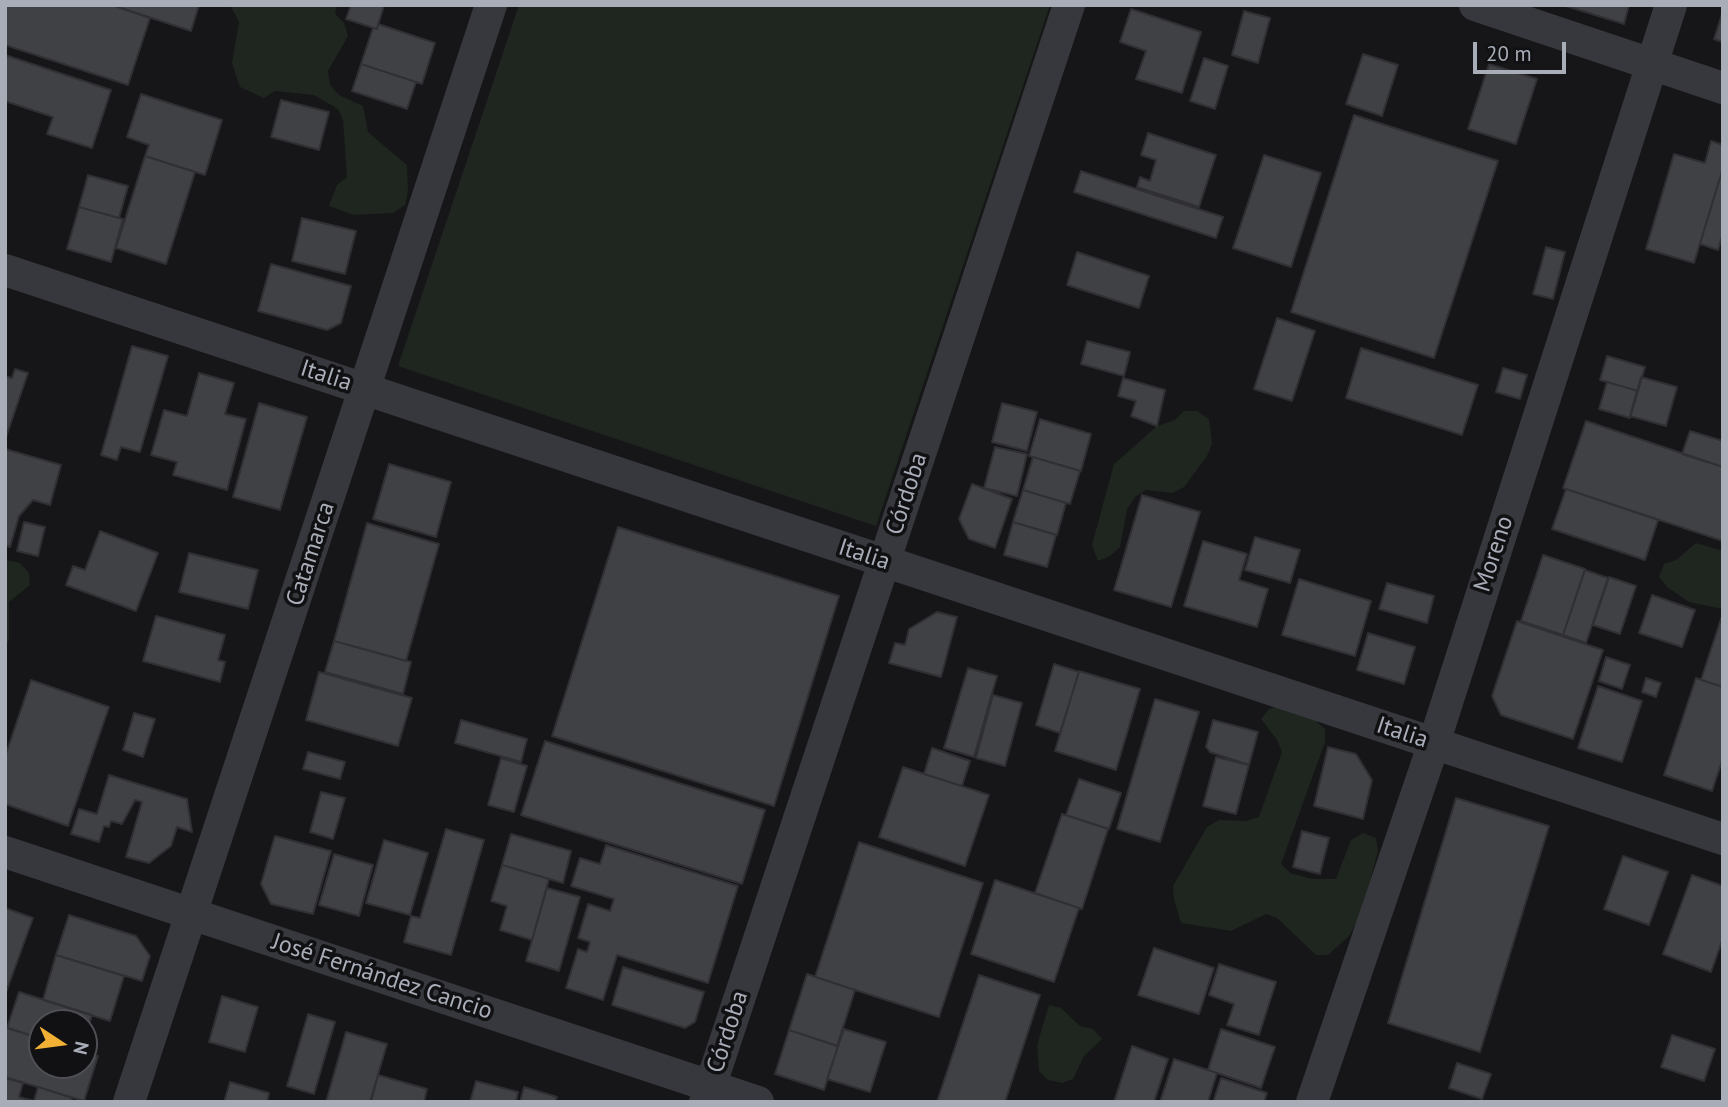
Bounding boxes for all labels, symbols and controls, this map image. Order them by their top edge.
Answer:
scale bar [1476,28,1569,72]
text: 20 m [1486,40,1532,67]
street label: Italia [297,354,355,398]
street label: Córdoba [880,449,934,539]
street label: Catamarca [281,498,341,610]
street label: Moreno [1468,512,1520,596]
street label: Italia [835,533,893,577]
street label: Italia [1373,711,1431,755]
street label: José Fernández Cancio [268,928,496,1026]
street label: Córdoba [701,987,755,1077]
north arrow [28,1009,98,1079]
text: N [68,1039,95,1057]

